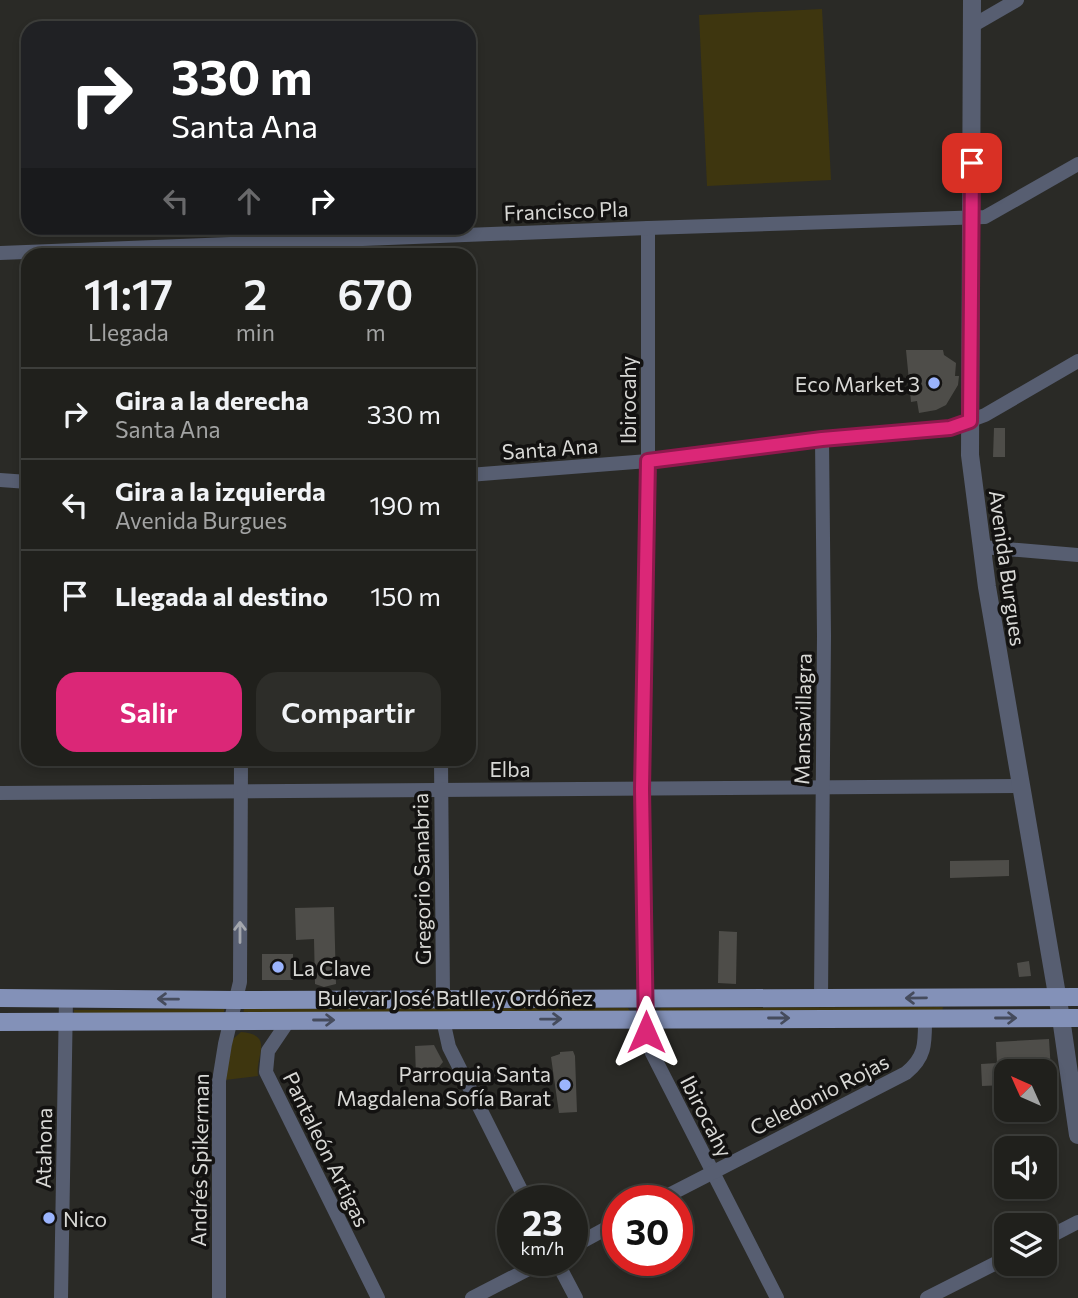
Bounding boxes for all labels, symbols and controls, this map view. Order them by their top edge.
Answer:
text: 330 m [171,45,312,105]
icon: right [56,49,147,140]
text: Santa Ana [171,105,318,145]
pin [942,133,1002,193]
icon: arrive [953,144,991,182]
icon: left [157,182,195,220]
icon: ahead [230,182,268,220]
icon: right [303,182,341,220]
street label: Francisco Pla [503,195,629,225]
text: 11:17 [84,267,173,319]
text: 2 [244,267,267,319]
text: 670 [338,267,413,319]
text: Llegada [88,318,169,346]
text: min [236,318,275,346]
text: m [365,318,385,346]
street label: Ibirocahy [615,356,640,444]
place label: Eco Market 3 [795,371,920,396]
marker: Eco Market 3 [926,375,942,391]
text: Gira a la derecha [115,384,309,415]
icon: right [56,395,94,433]
text: 330 m [367,398,441,429]
text: Santa Ana [115,415,221,443]
street label: Santa Ana [501,432,599,464]
text: Gira a la izquierda [115,475,326,506]
icon: left [56,486,94,524]
street label: Avenida Burgues [985,488,1031,648]
text: 190 m [369,489,441,520]
text: Avenida Burgues [115,506,287,534]
icon: arrive [56,577,94,615]
text: Llegada al destino [115,580,328,611]
text: 150 m [370,580,441,611]
street label: Mansavillagra [788,653,816,785]
button: Salir [56,672,242,752]
button: Compartir [256,672,441,752]
street label: Elba [489,756,531,781]
street label: Gregorio Sanabria [407,793,435,965]
one-way arrow [233,921,247,944]
place label: La Clave [292,955,371,980]
marker: La Clave [270,959,286,975]
street label: Bulevar José Batlle y Ordóñez [317,985,593,1010]
one-way arrow [904,991,927,1005]
one-way arrow [157,992,180,1006]
position arrow [609,995,683,1069]
one-way arrow [767,1011,790,1025]
one-way arrow [994,1011,1017,1025]
one-way arrow [539,1012,562,1026]
one-way arrow [312,1013,335,1027]
street label: Celedonio Rojas [745,1048,893,1140]
north arrow [994,1059,1057,1122]
map controls [994,1059,1057,1276]
place label: Parroquia Santa Magdalena Sofía Barat [337,1061,551,1110]
street label: Pantaleón Artigas [279,1067,375,1231]
street label: Ibirocahy [676,1071,738,1161]
street label: Andrés Spikerman [185,1073,213,1247]
marker: Parroquia Santa Magdalena Sofía Barat [557,1077,573,1093]
street label: Atahona [30,1107,56,1189]
button: sound [994,1136,1057,1199]
speed limit sign: 30 [602,1185,693,1276]
text: 23 [522,1200,563,1243]
place label: Nico [63,1206,107,1231]
marker: Nico [41,1210,57,1226]
button: layers [994,1213,1057,1276]
text: km/h [521,1237,564,1259]

